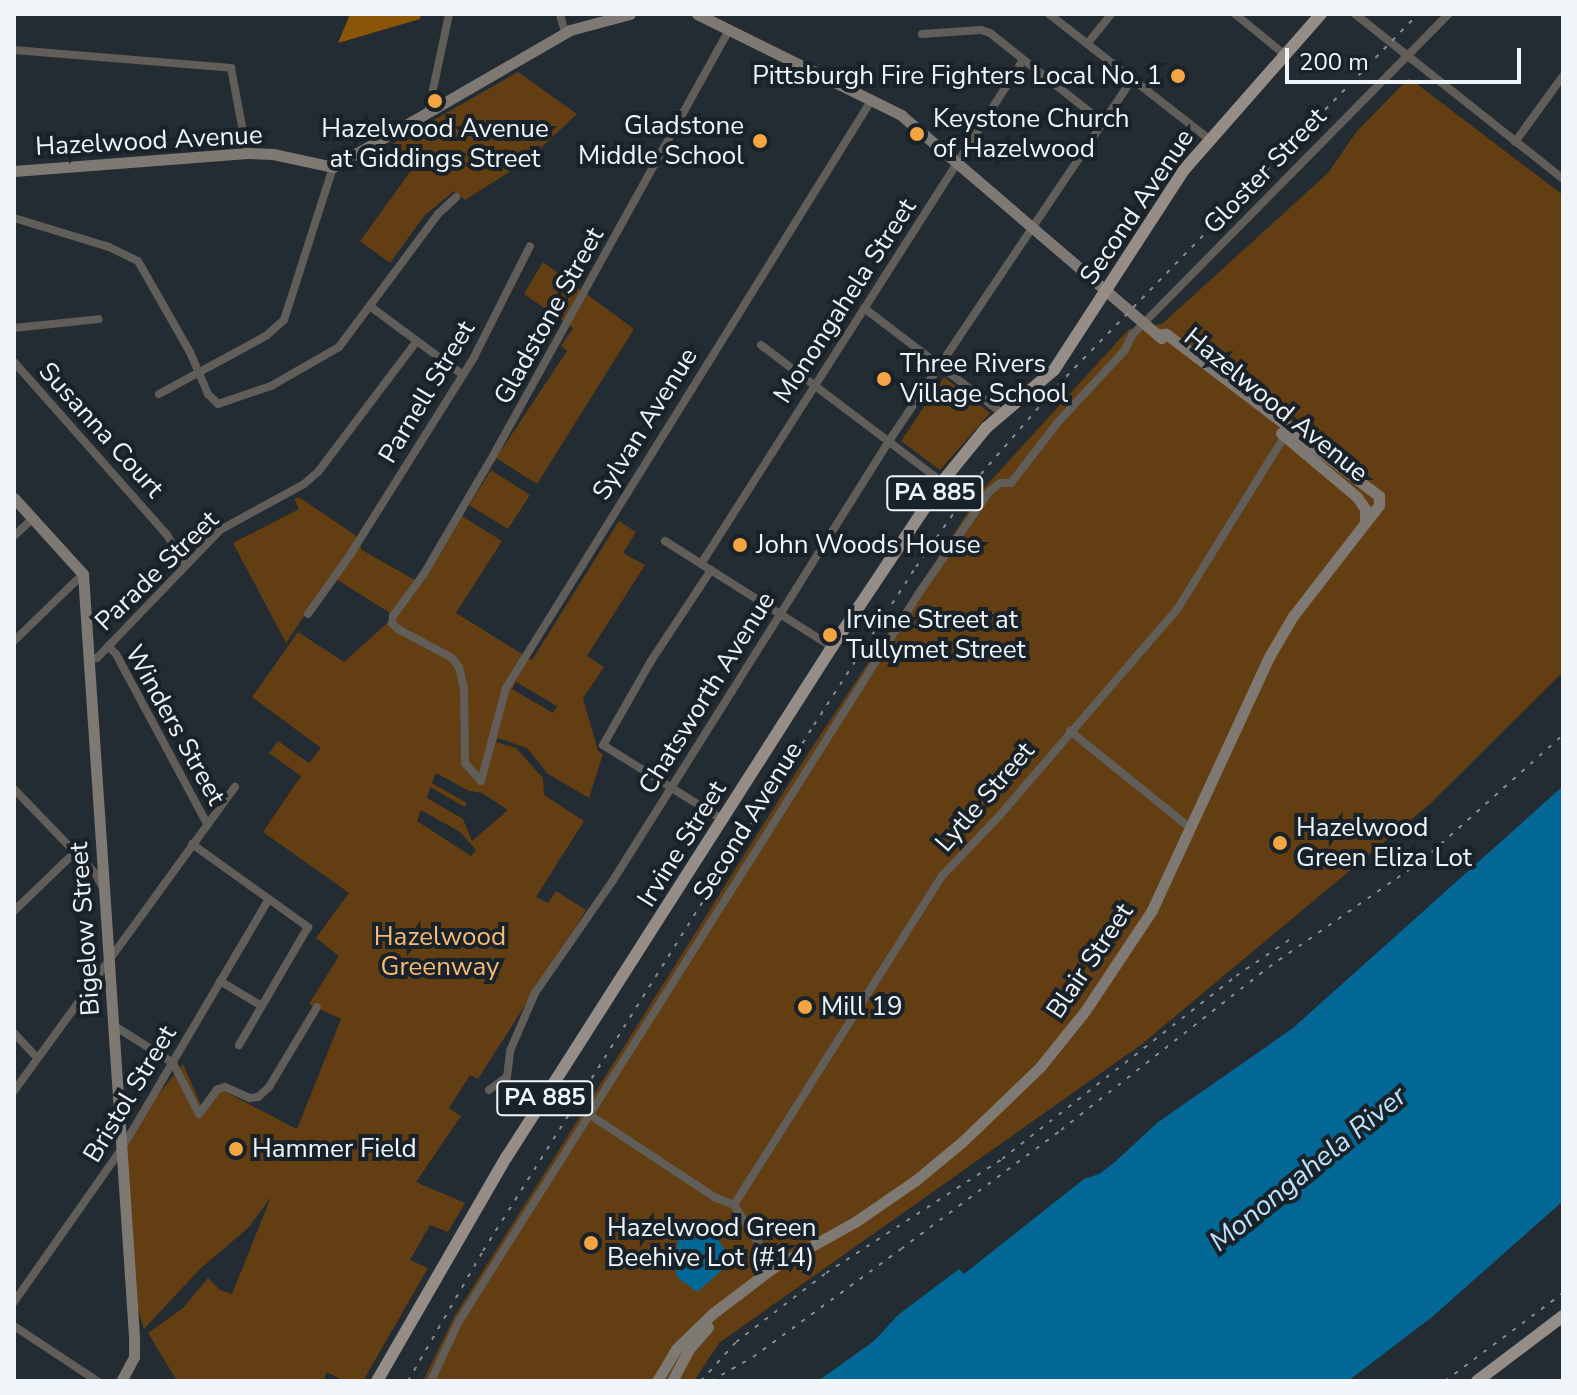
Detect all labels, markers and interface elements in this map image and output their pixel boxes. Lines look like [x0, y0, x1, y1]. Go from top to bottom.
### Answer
scale bar [1289, 32, 1525, 82]
text: 200 m [1299, 46, 1369, 78]
place label: Pittsburgh Fire Fighters Local No. 1 [752, 60, 1162, 92]
marker: Pittsburgh Fire Fighters Local No. 1 [1169, 67, 1187, 85]
marker: Hazelwood Avenue at Giddings Street [426, 92, 444, 110]
street label: Gloster Street [1197, 102, 1333, 240]
place label: Keystone Church of Hazelwood [933, 103, 1130, 164]
place label: Gladstone Middle School [578, 110, 744, 172]
place label: Hazelwood Avenue at Giddings Street [321, 113, 549, 174]
street label: Hazelwood Avenue [35, 119, 263, 163]
street label: Second Avenue [1073, 123, 1201, 291]
marker: Keystone Church of Hazelwood [908, 125, 926, 143]
marker: Gladstone Middle School [751, 132, 769, 150]
street label: Monongahela Street [767, 193, 923, 409]
street label: Gladstone Street [487, 222, 611, 410]
street label: Parnell Street [372, 315, 482, 469]
street label: Hazelwood Avenue [1178, 321, 1374, 489]
street label: Sylvan Avenue [586, 342, 704, 506]
place label: Three Rivers Village School [900, 348, 1068, 410]
street label: Susanna Court [32, 356, 170, 504]
marker: Three Rivers Village School [875, 370, 893, 388]
road number: PA 885 [885, 473, 985, 513]
street label: Parade Street [89, 504, 225, 638]
place label: John Woods House [756, 529, 981, 561]
marker: John Woods House [731, 536, 749, 554]
street label: Chatsworth Avenue [632, 586, 782, 800]
place label: Irvine Street at Tullymet Street [846, 604, 1026, 666]
marker: Irvine Street at Tullymet Street [821, 626, 839, 644]
street label: Winders Street [118, 640, 232, 810]
street label: Second Avenue [687, 736, 809, 906]
street label: Lytle Street [929, 736, 1041, 858]
street label: Irvine Street [631, 775, 733, 913]
place label: Hazelwood Green Eliza Lot [1296, 812, 1472, 874]
marker: Hazelwood Green Eliza Lot [1271, 834, 1289, 852]
street label: Bigelow Street [63, 841, 107, 1017]
street label: Blair Street [1040, 898, 1140, 1024]
park label: Hazelwood Greenway [374, 921, 506, 982]
place label: Mill 19 [821, 991, 903, 1023]
marker: Mill 19 [796, 998, 814, 1016]
street label: Bristol Street [77, 1020, 183, 1168]
road number: PA 885 [495, 1078, 595, 1118]
water label: Monongahela River [1203, 1079, 1413, 1259]
place label: Hammer Field [252, 1133, 417, 1165]
marker: Hammer Field [227, 1140, 245, 1158]
place label: Hazelwood Green Beehive Lot (#14) [607, 1212, 816, 1274]
marker: Hazelwood Green Beehive Lot (#14) [582, 1234, 600, 1252]

